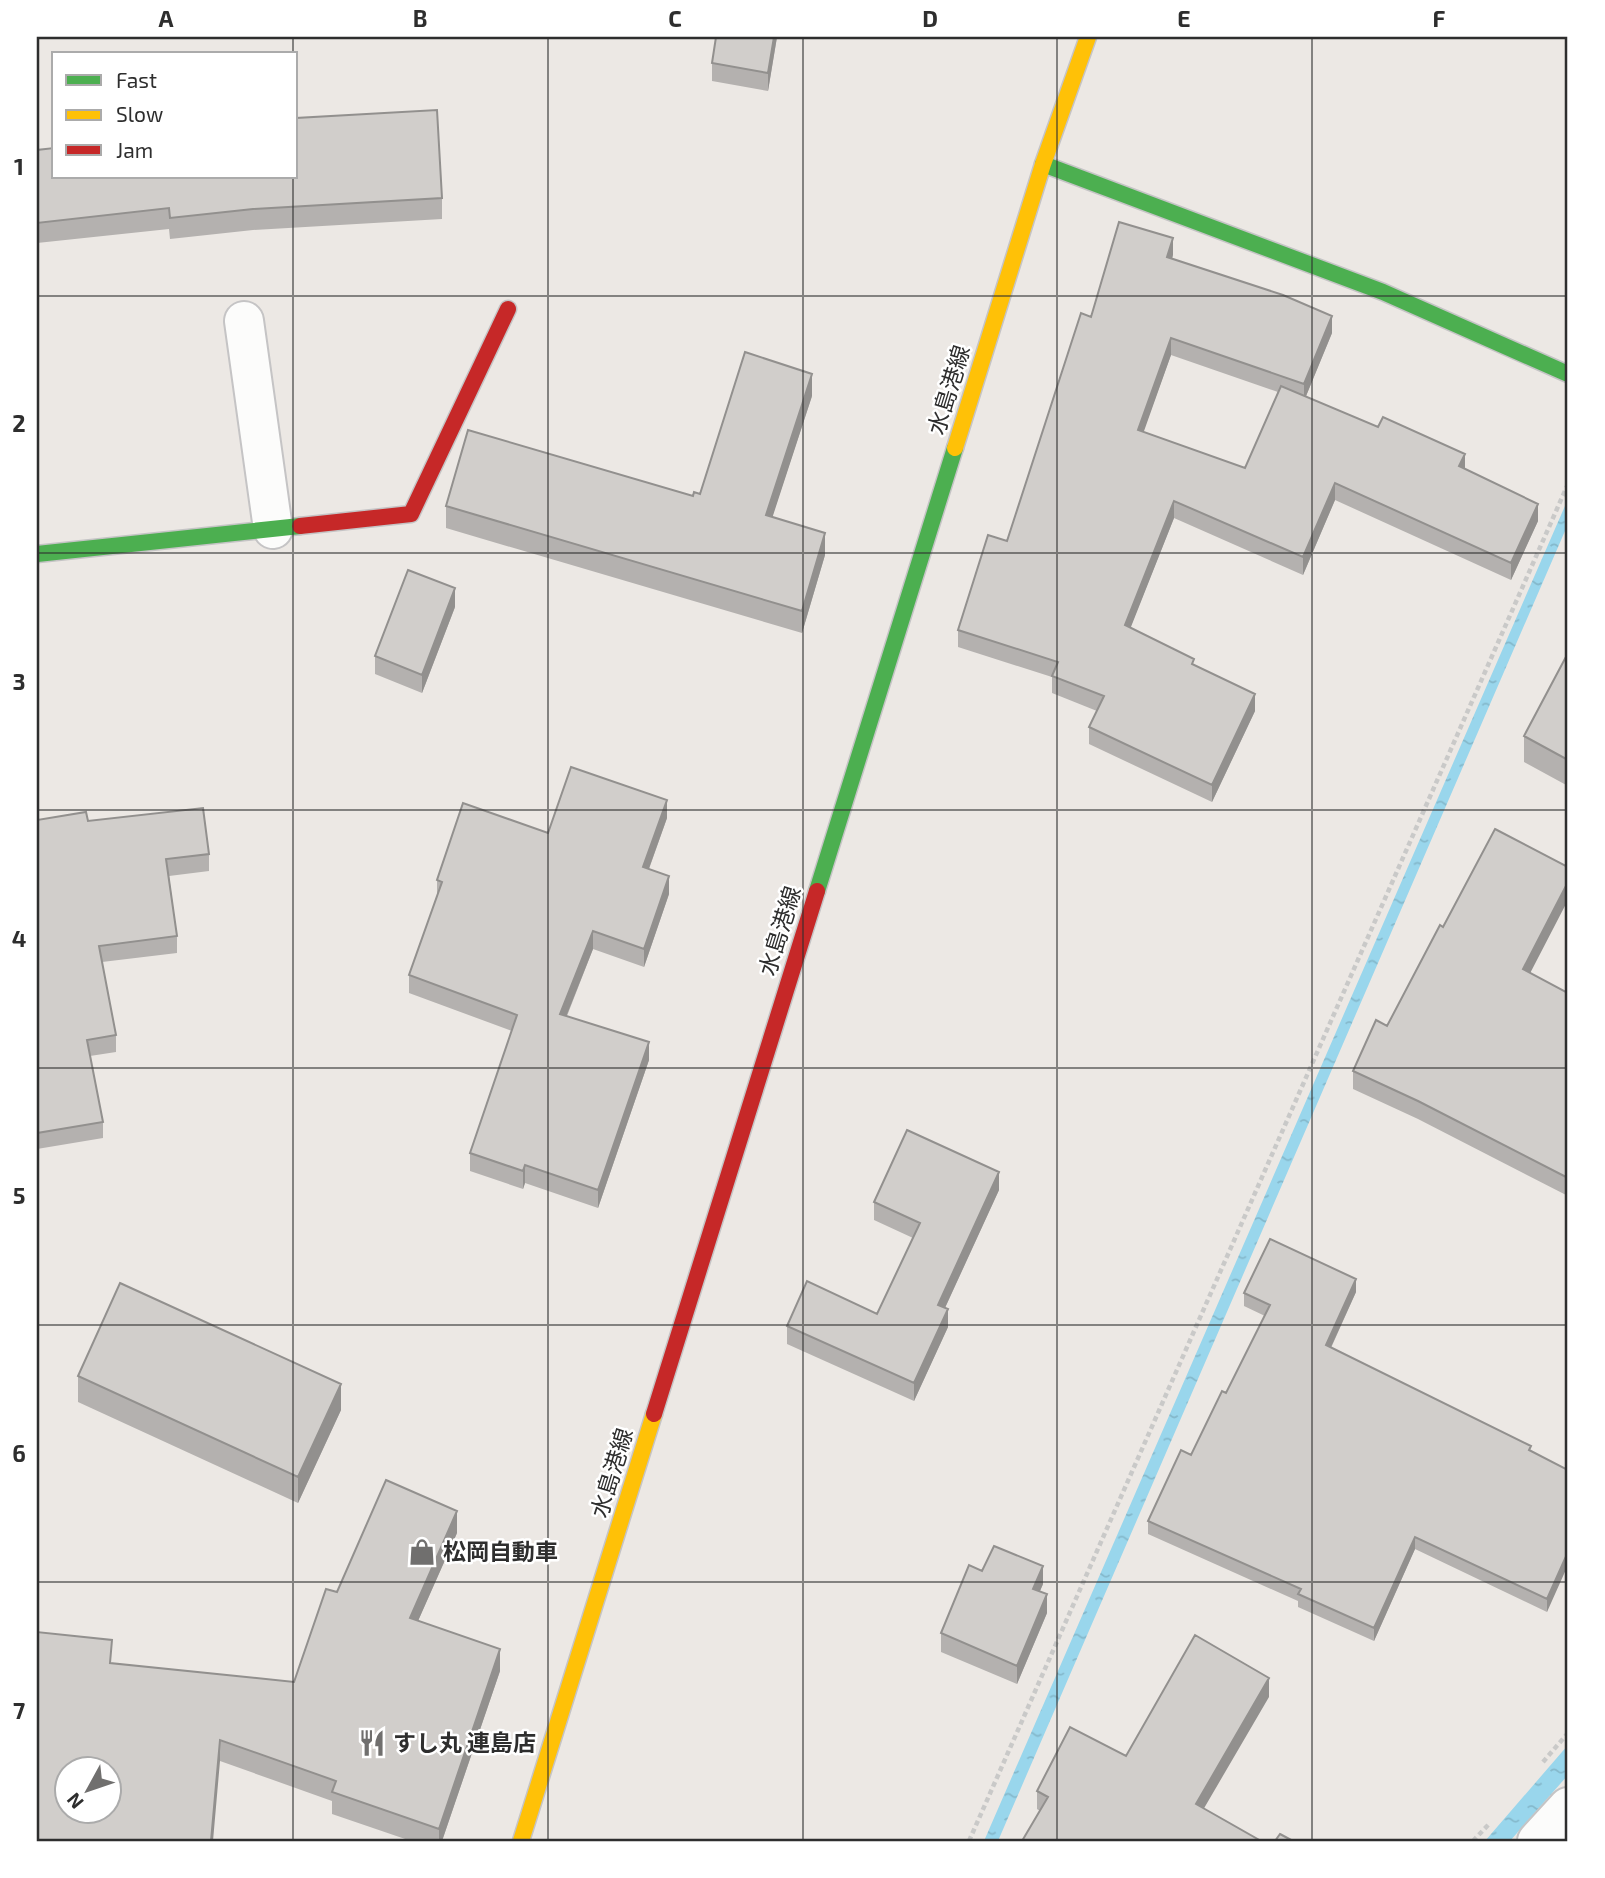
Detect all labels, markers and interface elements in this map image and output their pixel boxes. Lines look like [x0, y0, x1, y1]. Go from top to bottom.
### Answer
text: A [158, 4, 174, 32]
text: B [413, 4, 427, 32]
text: C [668, 4, 682, 32]
text: D [922, 4, 938, 32]
text: E [1177, 4, 1191, 32]
text: F [1433, 4, 1446, 32]
legend [52, 52, 298, 178]
text: Fast [116, 67, 157, 92]
text: Slow [116, 101, 163, 126]
text: Jam [116, 137, 153, 162]
text: 1 [14, 152, 24, 180]
street label: 水島港線 [921, 342, 975, 438]
text: 2 [12, 409, 26, 437]
text: 3 [12, 667, 26, 695]
street label: 水島港線 [752, 883, 806, 979]
text: 4 [12, 924, 26, 952]
text: 5 [13, 1181, 25, 1209]
street label: 水島港線 [584, 1425, 638, 1521]
text: 6 [12, 1439, 26, 1467]
shop icon: 松岡自動車 [407, 1537, 437, 1567]
place label: 松岡自動車 [443, 1537, 558, 1565]
text: 7 [13, 1696, 25, 1724]
restaurant icon: すし丸 連島店 [357, 1728, 387, 1758]
place label: すし丸 連島店 [393, 1728, 536, 1756]
north arrow [52, 1756, 122, 1826]
text: N [61, 1789, 88, 1814]

